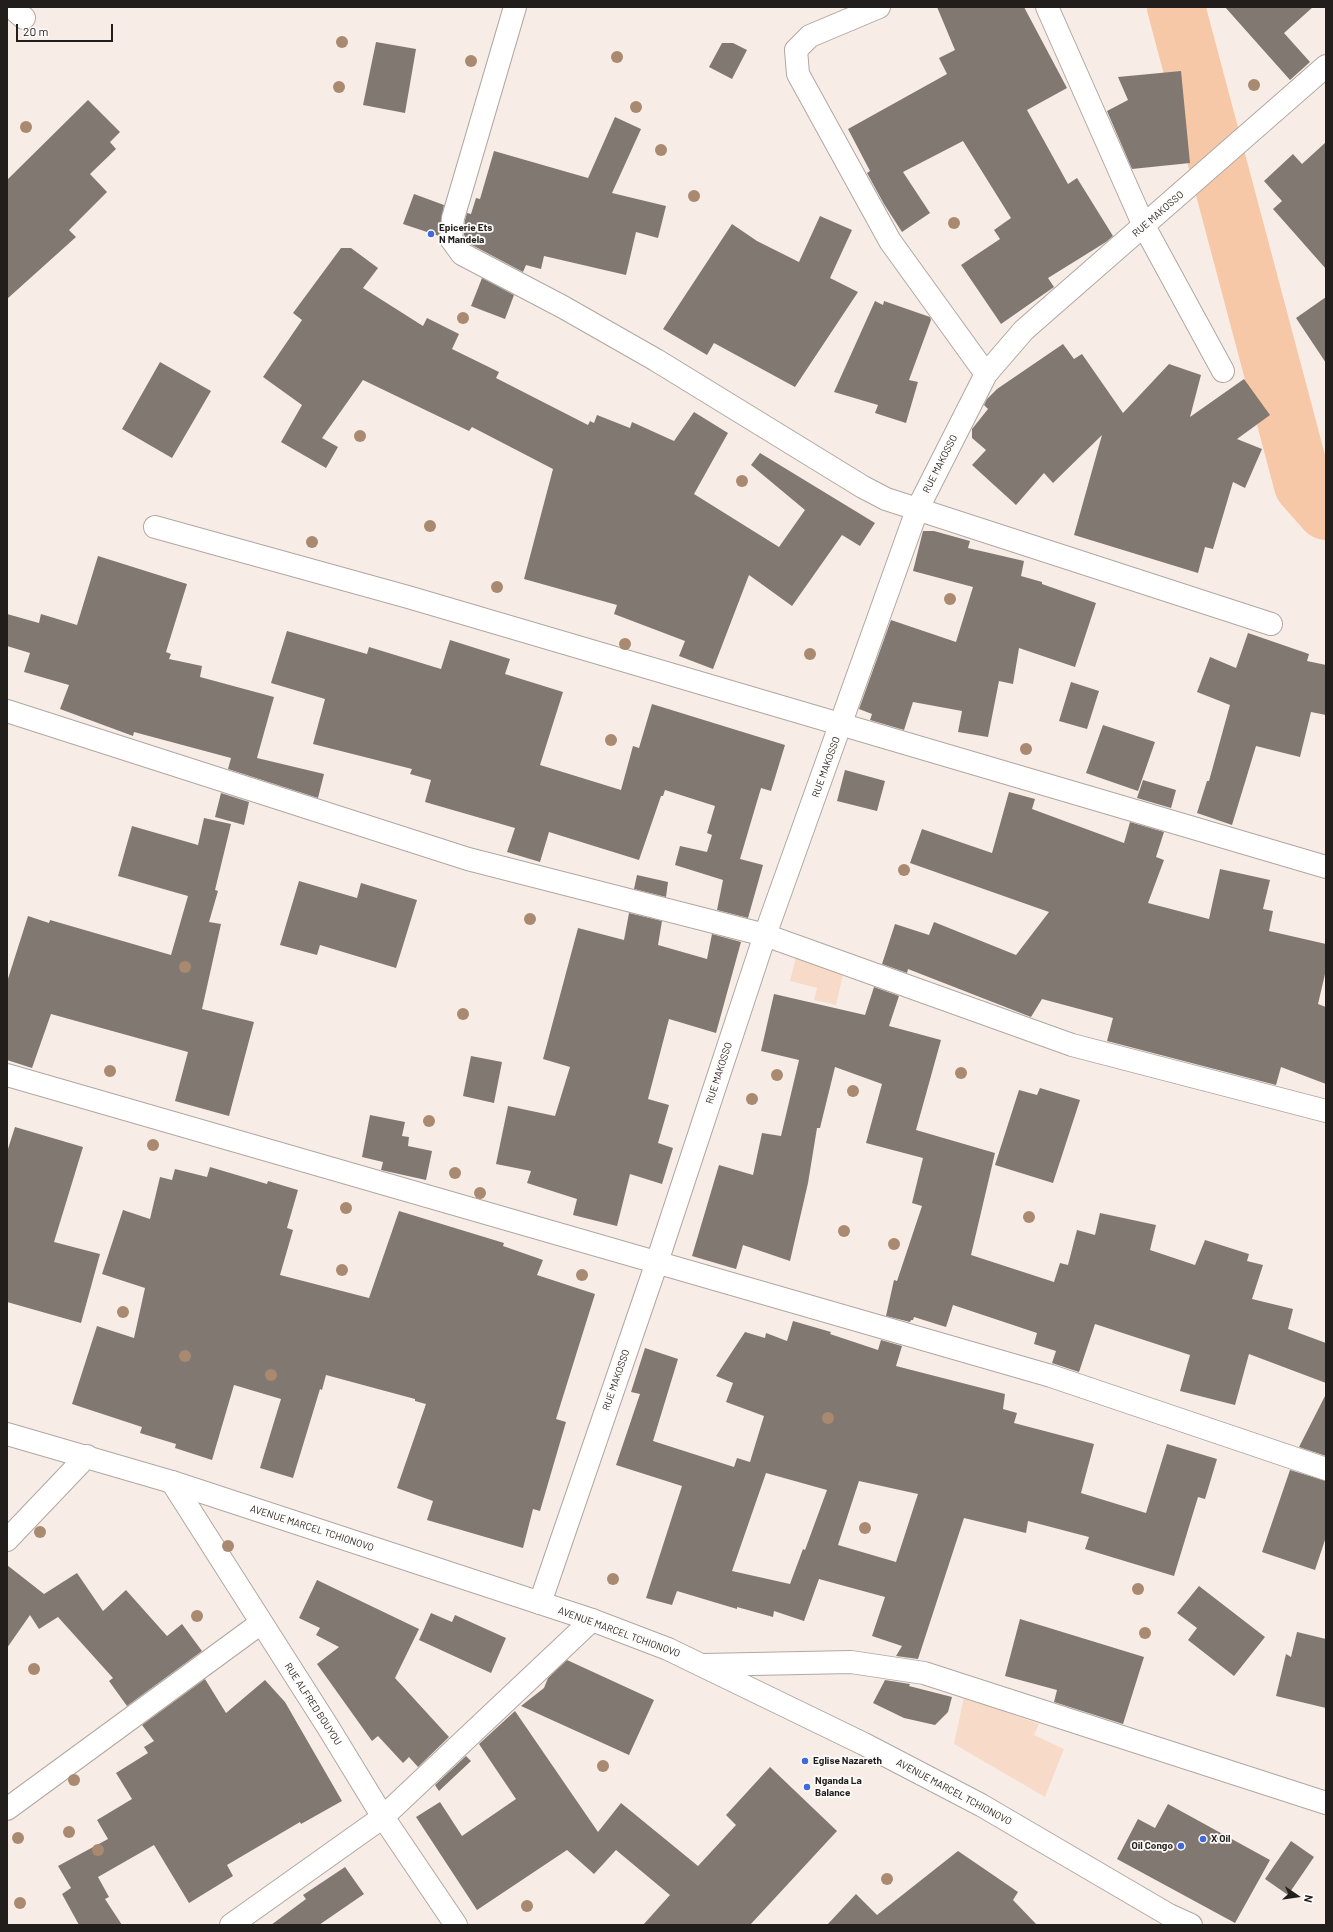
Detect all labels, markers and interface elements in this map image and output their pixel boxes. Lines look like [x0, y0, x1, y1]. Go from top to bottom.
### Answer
scale bar [18, 16, 115, 42]
text: 20 m [23, 24, 49, 38]
street label: RUE MAKOSSO [1130, 188, 1186, 240]
place label: Epicerie Ets N Mandela [439, 222, 492, 246]
marker: Epicerie Ets N Mandela [426, 229, 436, 239]
street label: RUE MAKOSSO [920, 433, 960, 495]
street label: RUE MAKOSSO [809, 735, 843, 799]
street label: RUE MAKOSSO [703, 1041, 735, 1105]
street label: RUE MAKOSSO [600, 1348, 632, 1412]
street label: AVENUE MARCEL TCHIONOVO [249, 1502, 375, 1554]
street label: AVENUE MARCEL TCHIONOVO [556, 1604, 682, 1660]
street label: RUE ALFRED BOUYOU [282, 1661, 344, 1747]
place label: Eglise Nazareth [813, 1755, 882, 1767]
marker: Eglise Nazareth [800, 1756, 810, 1766]
street label: AVENUE MARCEL TCHIONOVO [894, 1756, 1014, 1828]
place label: Nganda La Balance [815, 1775, 862, 1798]
marker: Nganda La Balance [802, 1782, 812, 1792]
place label: X Oil [1211, 1833, 1231, 1845]
marker: X Oil [1198, 1834, 1208, 1844]
place label: Oil Congo [1132, 1840, 1173, 1852]
marker: Oil Congo [1176, 1841, 1186, 1851]
north arrow [1277, 1876, 1317, 1916]
text: N [1302, 1894, 1316, 1904]

